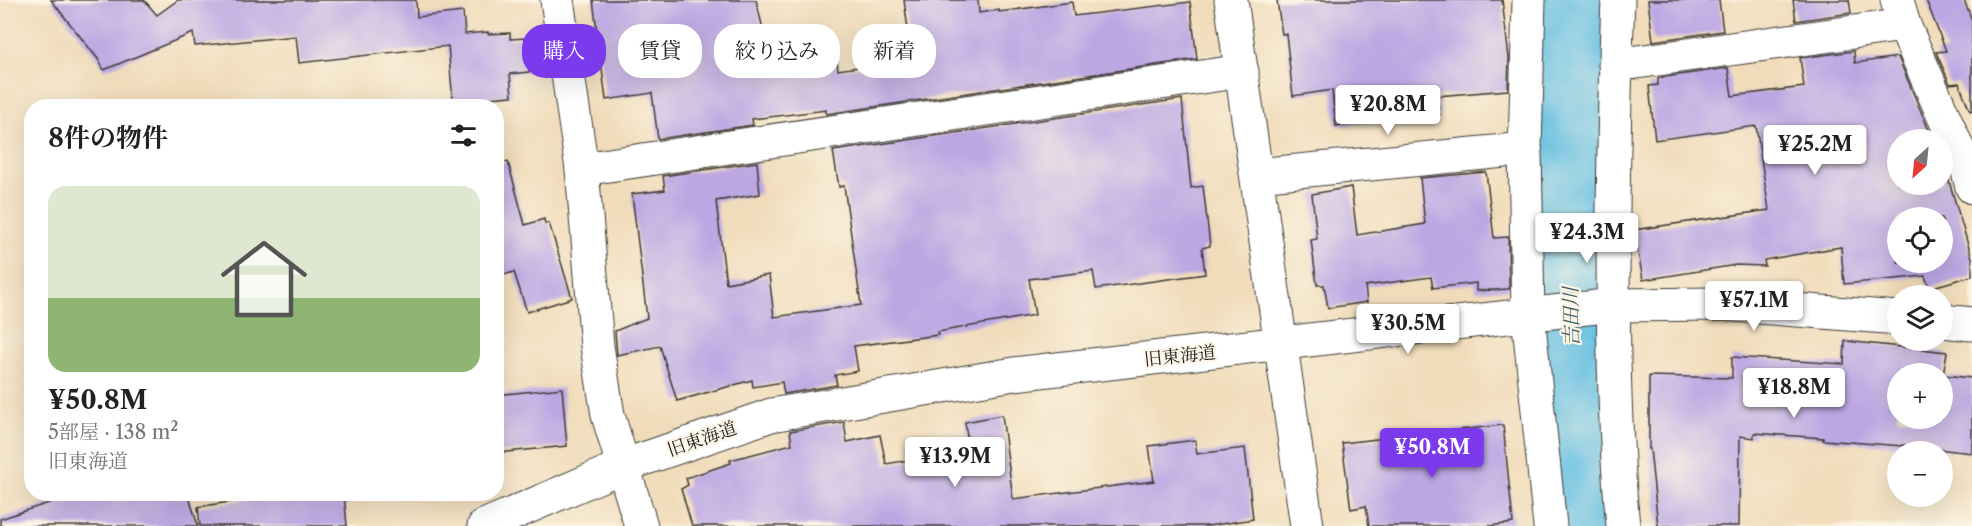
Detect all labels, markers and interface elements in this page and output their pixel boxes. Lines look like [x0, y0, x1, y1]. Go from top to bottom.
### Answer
chip: 購入 [522, 24, 606, 78]
chip: 賃貸 [618, 24, 702, 78]
chip: 絞り込み [714, 24, 840, 78]
chip: 新着 [852, 24, 936, 78]
pin: ¥20.8M [1339, 85, 1437, 136]
text: ¥20.8M [1349, 92, 1427, 116]
icon: filters [447, 119, 480, 152]
text: 8件の物件 [48, 122, 168, 154]
pin: ¥25.2M [1766, 125, 1864, 176]
north arrow [1887, 129, 1953, 195]
map controls [1887, 129, 1953, 507]
text: ¥25.2M [1777, 132, 1853, 156]
button: locate [1887, 207, 1953, 273]
pin: ¥24.3M [1538, 213, 1636, 264]
text: ¥24.3M [1549, 220, 1625, 244]
icon: home [210, 225, 318, 333]
pin: ¥57.1M [1705, 281, 1803, 332]
water label: 吉田川 [1558, 285, 1584, 347]
button: layers [1887, 285, 1953, 351]
text: ¥57.1M [1719, 288, 1789, 312]
pin: ¥30.5M [1359, 304, 1457, 355]
text: ¥30.5M [1370, 311, 1446, 335]
street label: 旧東海道 [1143, 341, 1217, 371]
button: + [1887, 363, 1953, 429]
pin: ¥18.8M [1745, 368, 1843, 419]
text: ¥18.8M [1757, 375, 1831, 399]
text: ¥50.8M [48, 384, 147, 416]
street label: 旧東海道 [664, 417, 740, 461]
text: 5部屋 · 138 m² [48, 420, 179, 444]
pin: ¥50.8M [1383, 428, 1481, 479]
text: ¥50.8M [1394, 435, 1470, 459]
pin: ¥13.9M [906, 437, 1004, 488]
button: − [1887, 441, 1953, 507]
text: ¥13.9M [919, 444, 991, 468]
text: 旧東海道 [48, 449, 128, 473]

